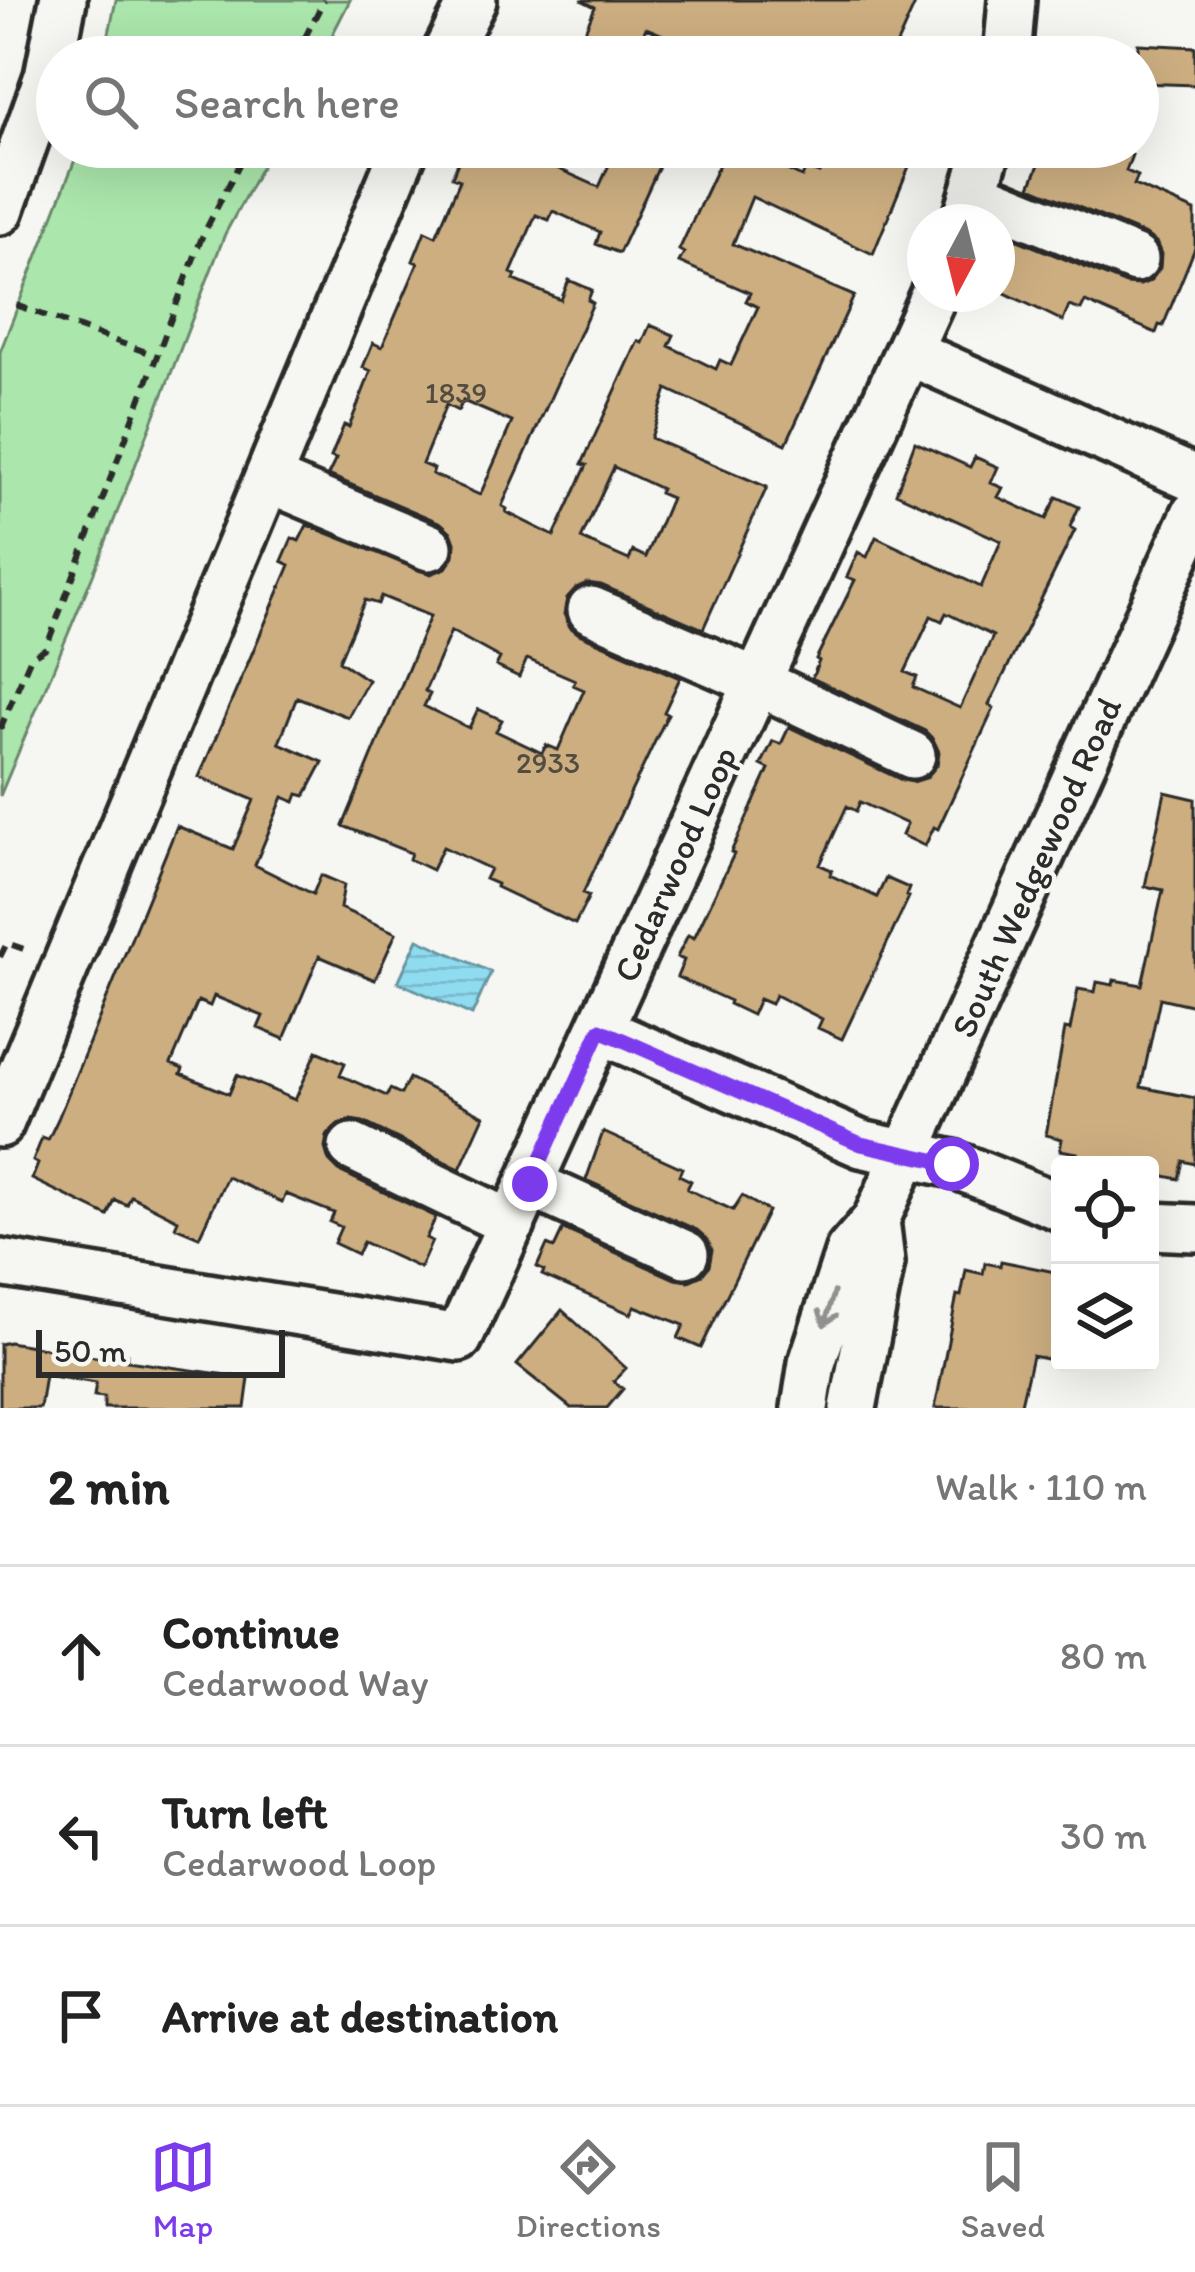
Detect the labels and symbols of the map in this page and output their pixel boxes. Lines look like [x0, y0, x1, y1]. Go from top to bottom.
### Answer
north arrow [907, 204, 1015, 312]
house number: 1839 [425, 374, 487, 411]
street label: South Wedgewood Road [942, 690, 1131, 1044]
street label: Cedarwood Loop [604, 740, 746, 988]
house number: 2933 [516, 744, 580, 781]
route start [925, 1137, 979, 1191]
route end [503, 1157, 557, 1211]
one-way arrow [817, 1289, 839, 1327]
scale bar [36, 1324, 285, 1377]

